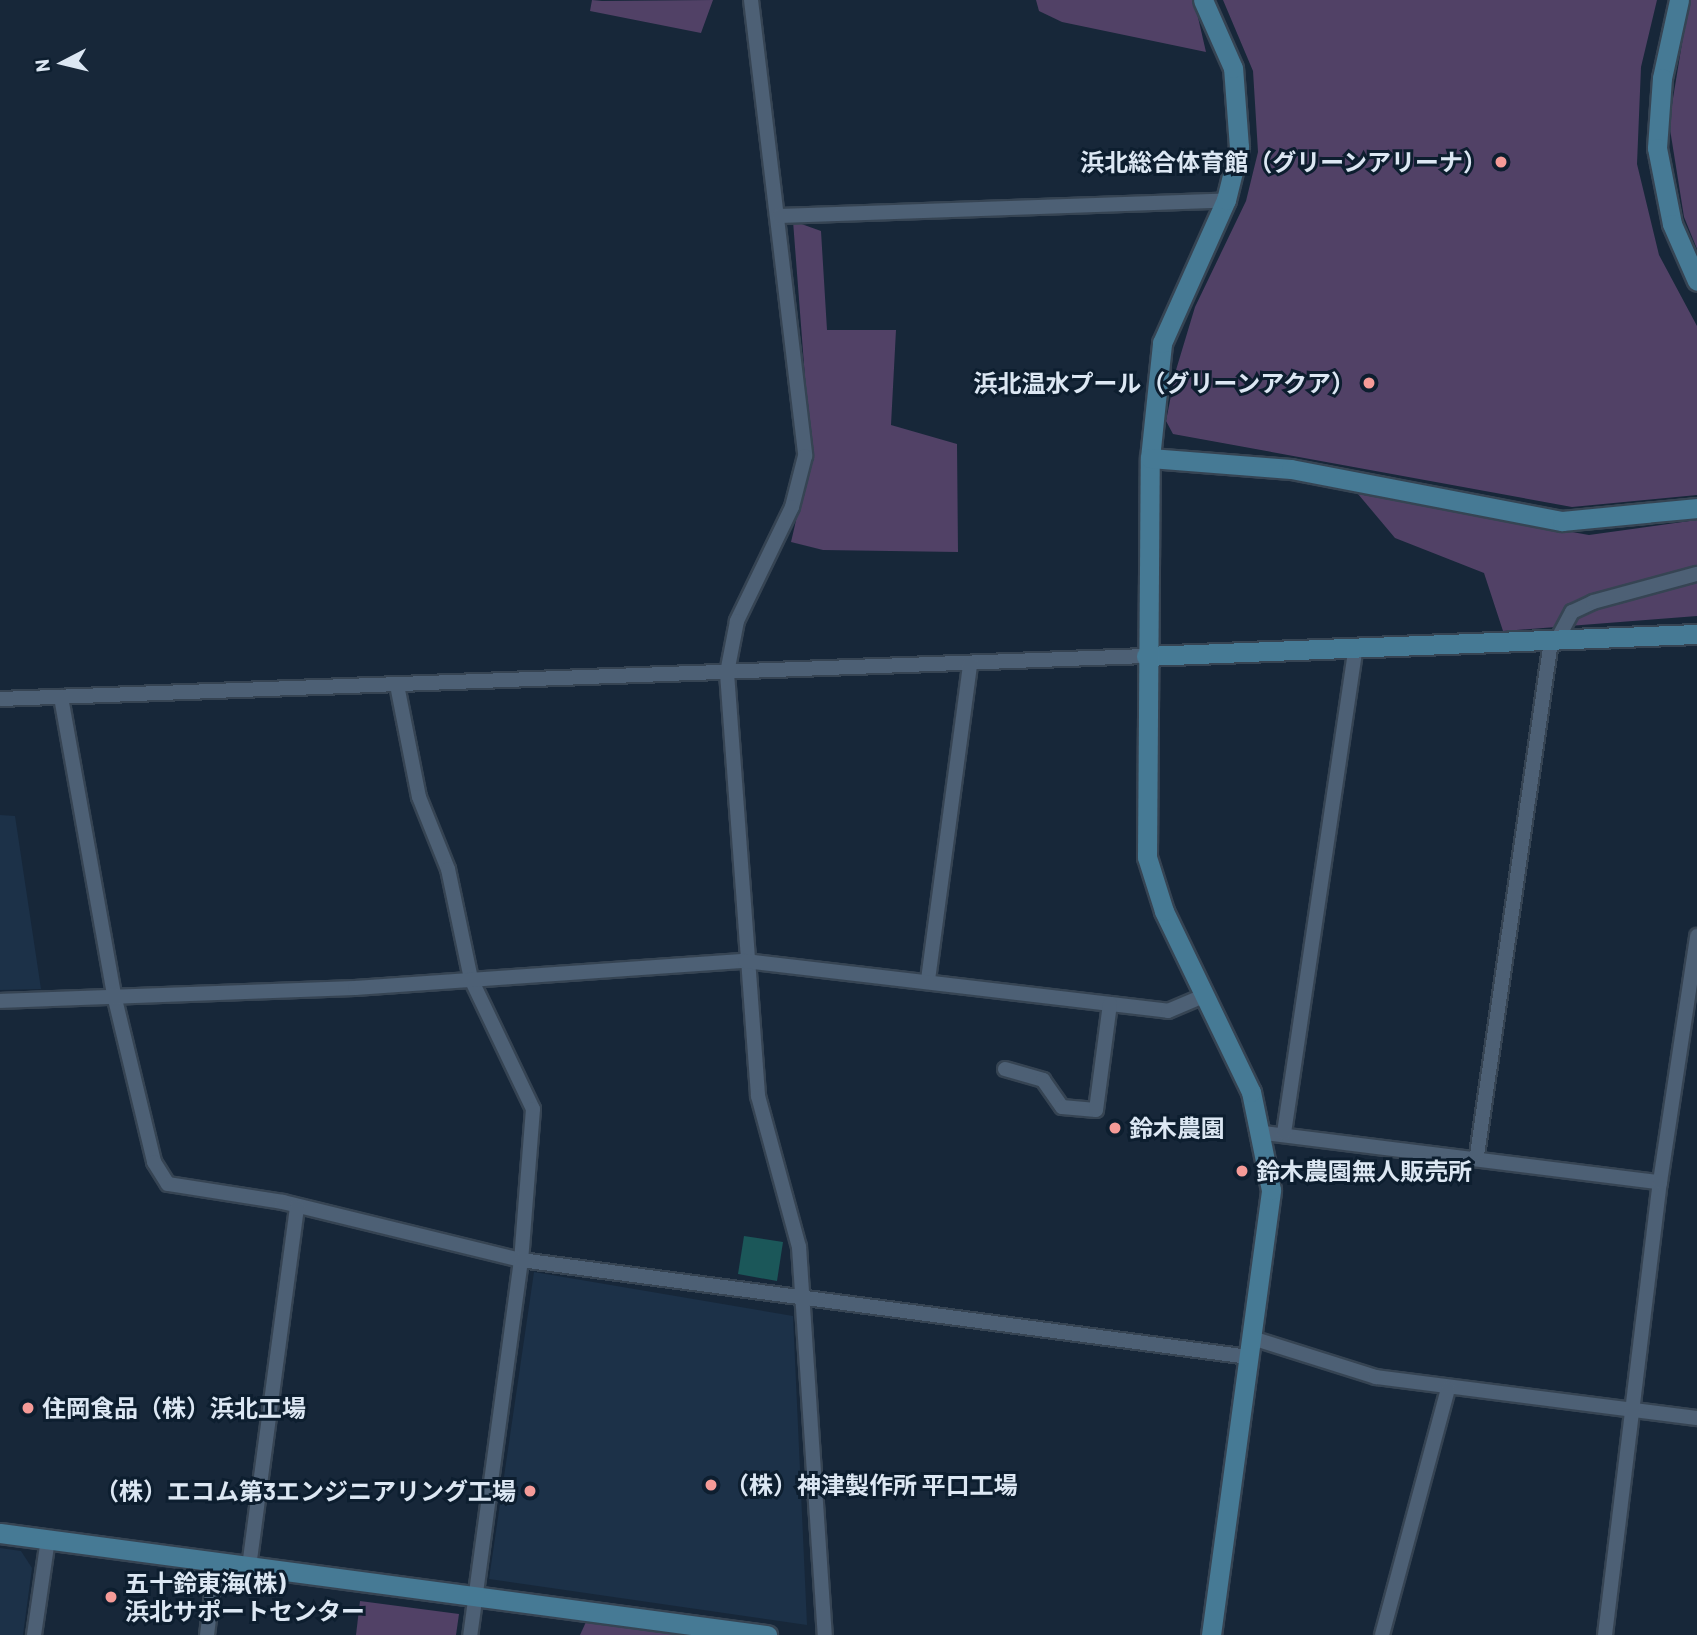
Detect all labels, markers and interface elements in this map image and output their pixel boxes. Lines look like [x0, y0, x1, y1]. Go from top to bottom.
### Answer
north arrow [28, 28, 98, 98]
text: N [29, 58, 54, 73]
place label: 浜北総合体育館（グリーンアリーナ） [1079, 148, 1487, 176]
marker: 浜北総合体育館（グリーンアリーナ） [1493, 154, 1509, 170]
place label: 浜北温水プール（グリーンアクア） [971, 369, 1355, 397]
marker: 浜北温水プール（グリーンアクア） [1361, 375, 1377, 391]
place label: 鈴木農園 [1129, 1114, 1225, 1142]
marker: 鈴木農園 [1107, 1120, 1123, 1136]
place label: 鈴木農園無人販売所 [1256, 1157, 1472, 1185]
marker: 鈴木農園無人販売所 [1234, 1163, 1250, 1179]
place label: 住岡食品（株）浜北工場 [42, 1394, 306, 1422]
marker: 住岡食品（株）浜北工場 [20, 1400, 36, 1416]
place label: （株）神津製作所 平口工場 [725, 1471, 1018, 1499]
place label: （株）エコム第3エンジニアリング工場 [95, 1477, 516, 1505]
marker: （株）神津製作所 平口工場 [703, 1477, 719, 1493]
marker: （株）エコム第3エンジニアリング工場 [522, 1483, 538, 1499]
place label: 五十鈴東海(株) 浜北サポートセンター [125, 1569, 365, 1625]
marker: 五十鈴東海(株) 浜北サポートセンター [103, 1589, 119, 1605]

